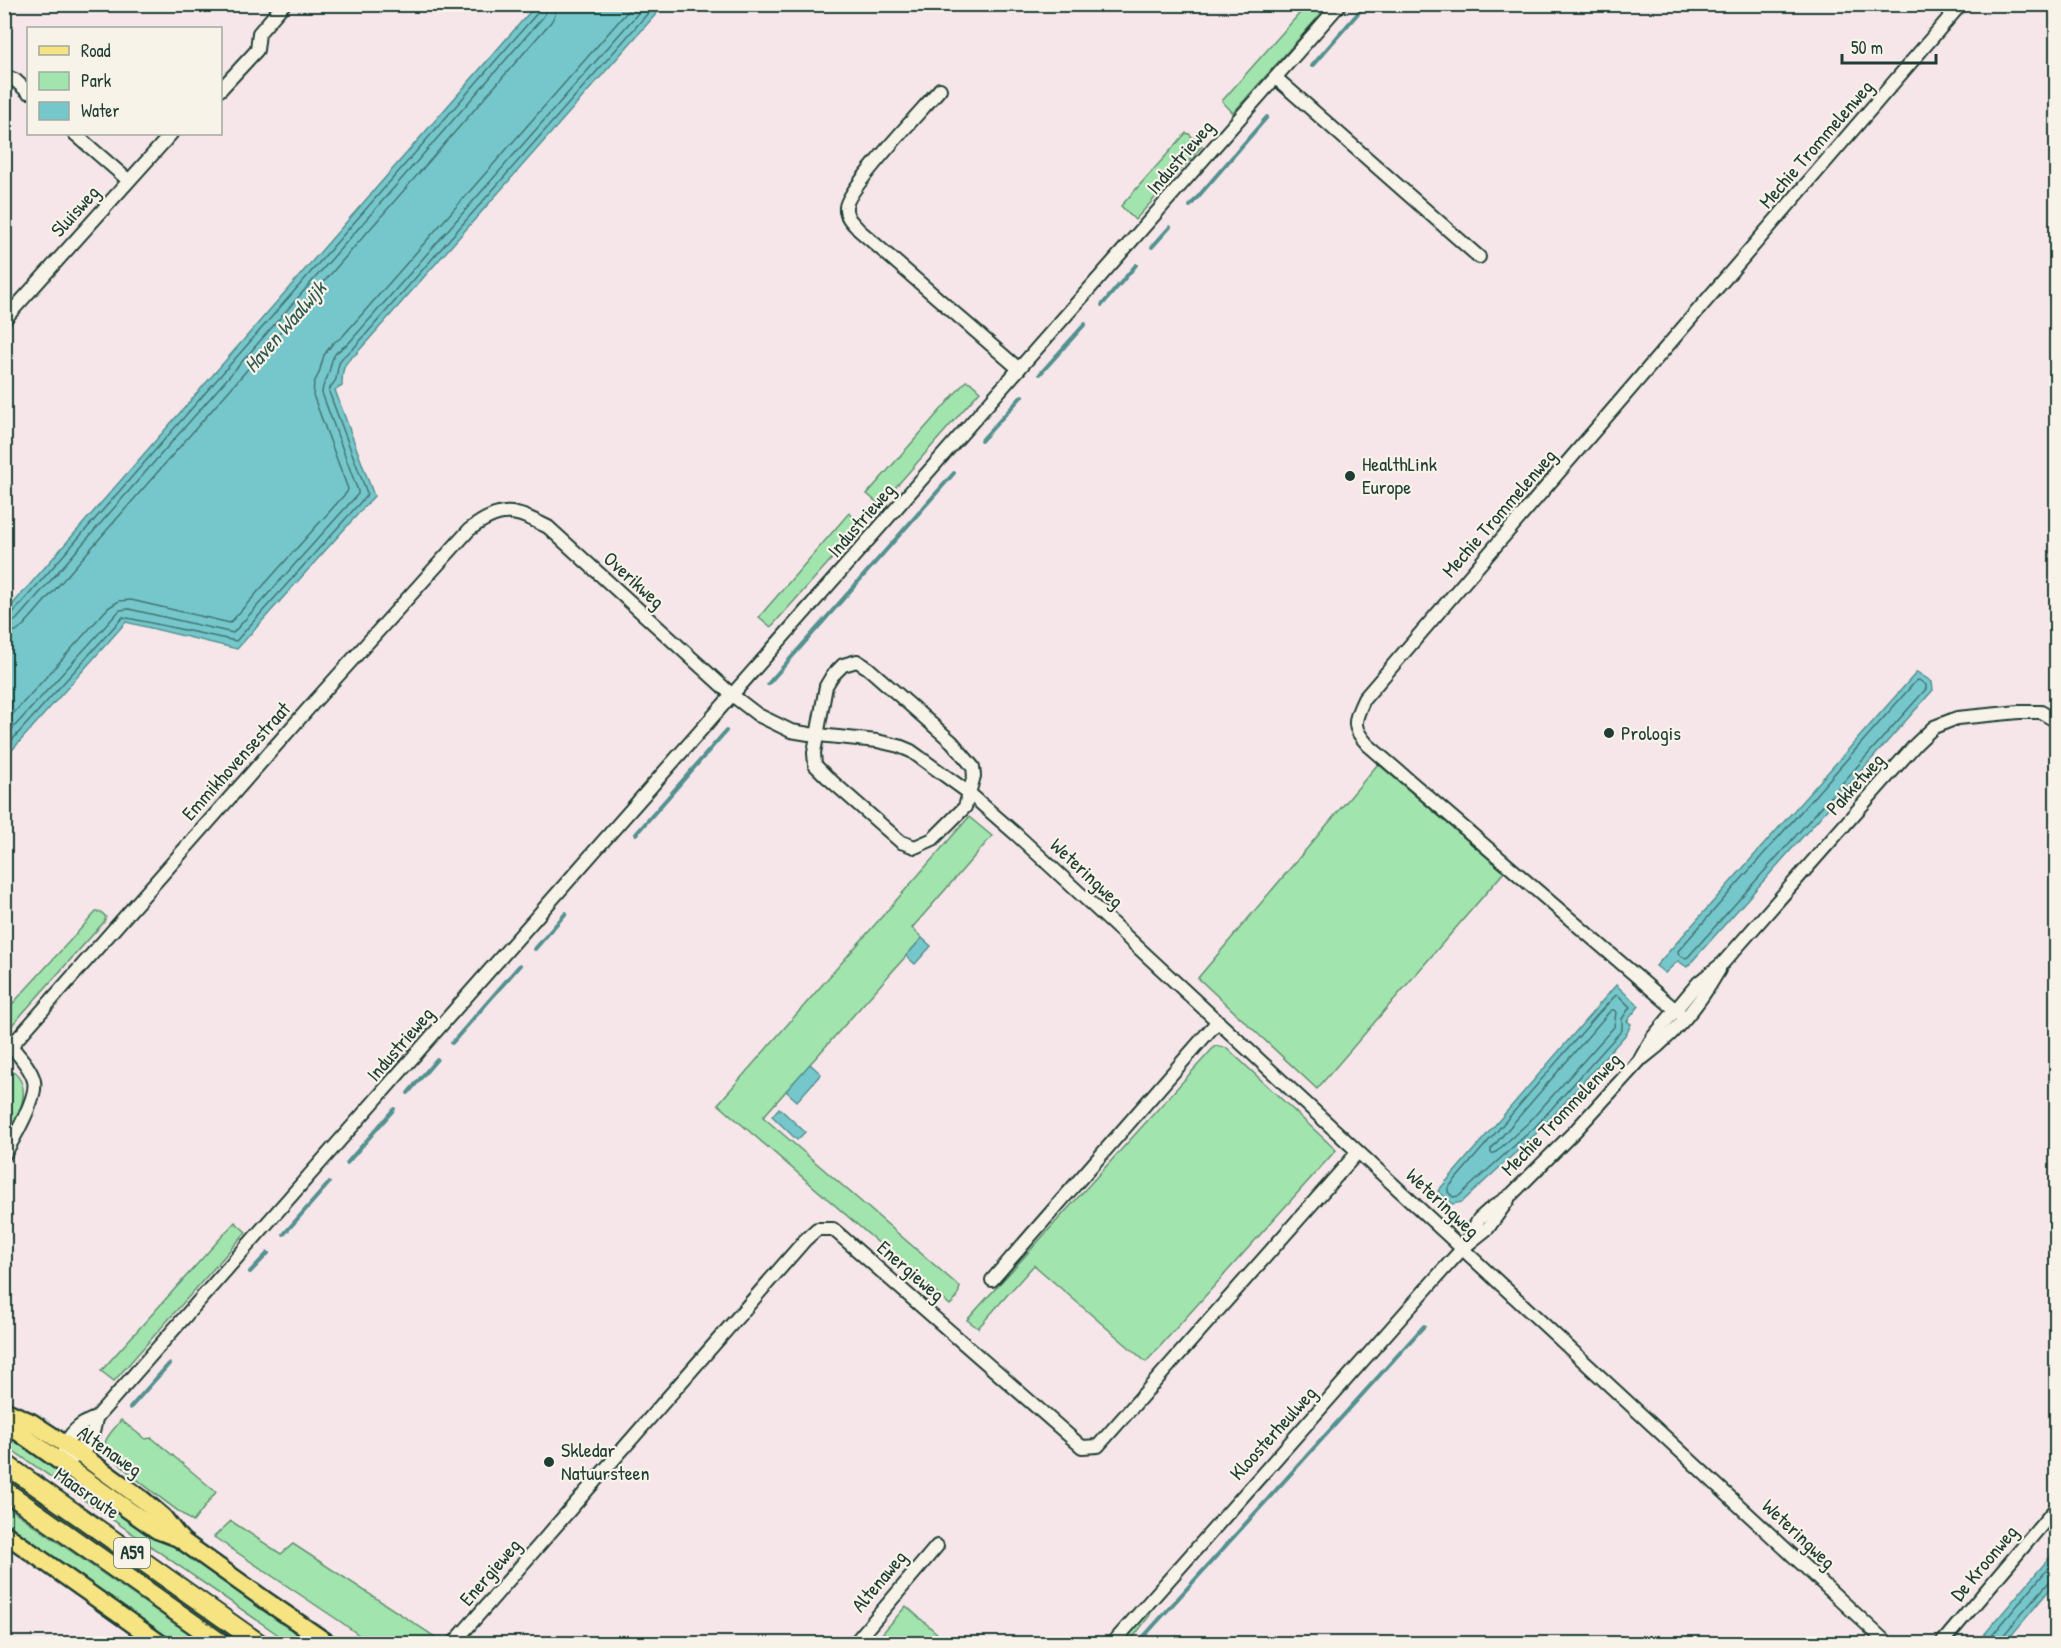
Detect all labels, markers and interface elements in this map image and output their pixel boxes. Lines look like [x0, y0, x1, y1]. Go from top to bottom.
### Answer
legend [27, 27, 222, 135]
scale bar [1842, 27, 1936, 65]
text: 50 m [1851, 35, 1883, 60]
text: Road [81, 38, 111, 63]
text: Park [81, 68, 112, 93]
street label: Mechie Trommelenweg [1752, 74, 1879, 214]
text: Water [81, 98, 119, 123]
street label: Industrieweg [1140, 114, 1220, 200]
street label: Sluisweg [44, 179, 105, 242]
water label: Haven Waalwijk [237, 273, 334, 379]
street label: Mechie Trommelenweg [1435, 443, 1562, 583]
place label: HealthLink Europe [1362, 450, 1437, 500]
marker: HealthLink Europe [1343, 469, 1357, 483]
street label: Industrieweg [821, 477, 901, 563]
street label: Overikweg [598, 545, 671, 614]
street label: Emmikhovensestraat [175, 695, 297, 826]
place label: Prologis [1621, 719, 1681, 746]
marker: Prologis [1602, 726, 1616, 740]
street label: Pakketweg [1819, 747, 1890, 821]
street label: Weteringweg [1045, 832, 1130, 914]
street label: Industrieweg [360, 1001, 440, 1087]
street label: Mechie Trommelenweg [1495, 1046, 1627, 1181]
street label: Weteringweg [1401, 1162, 1486, 1244]
street label: Energieweg [872, 1234, 951, 1307]
street label: Kloosterheulweg [1223, 1380, 1322, 1486]
street label: Altenaweg [73, 1419, 148, 1483]
place label: Skledar Natuursteen [561, 1436, 650, 1486]
marker: Skledar Natuursteen [542, 1455, 556, 1469]
street label: Maasroute [49, 1460, 125, 1525]
street label: Weteringweg [1757, 1493, 1842, 1575]
street label: De Kroonweg [1944, 1519, 2023, 1606]
street label: Energieweg [453, 1532, 526, 1611]
road number: A59 [114, 1538, 150, 1568]
street label: Altenaweg [845, 1544, 912, 1617]

